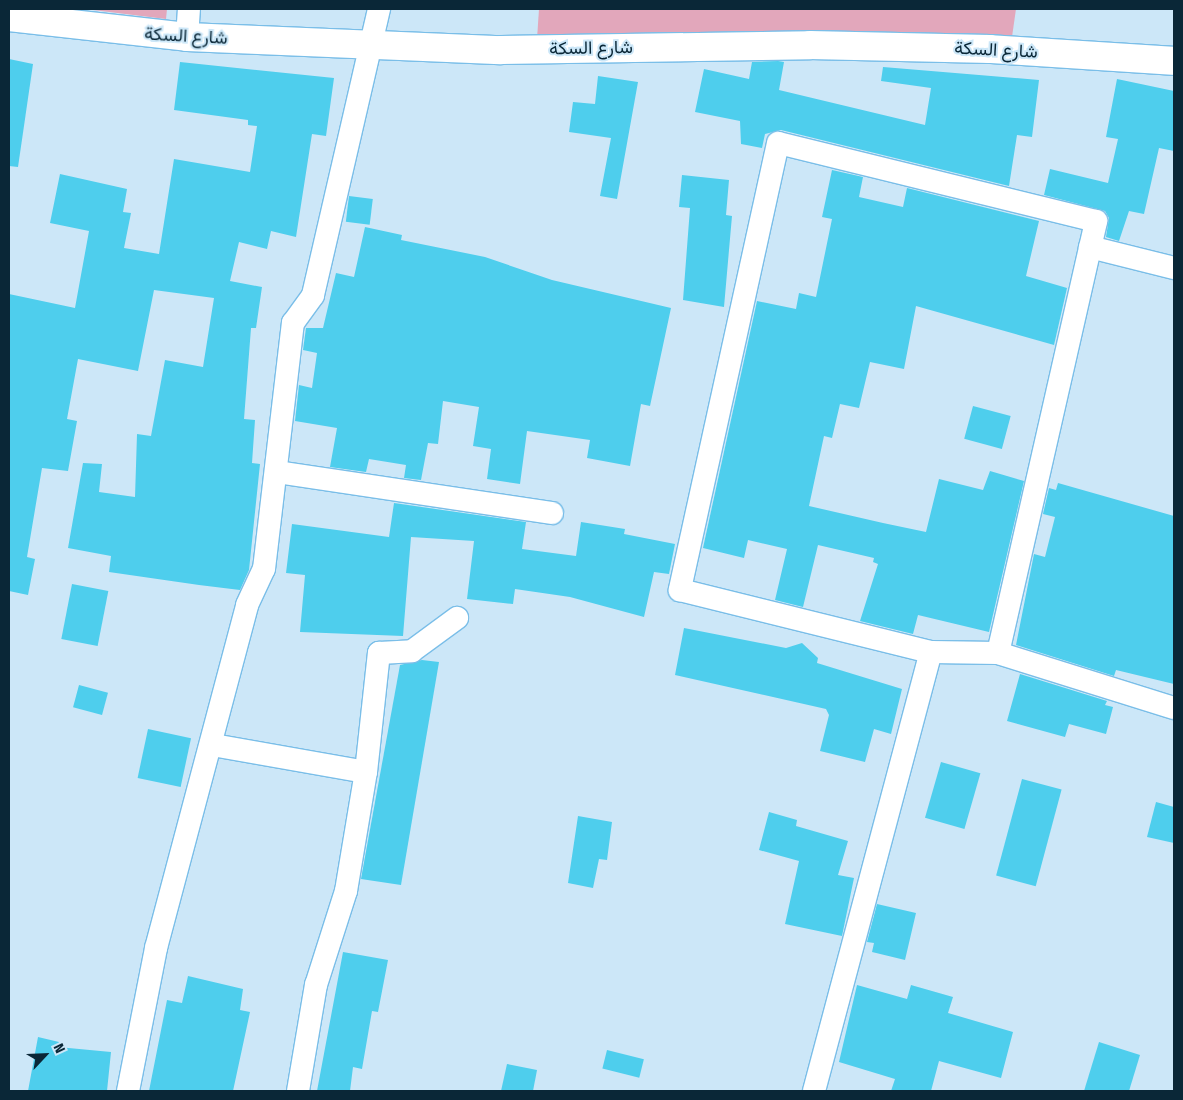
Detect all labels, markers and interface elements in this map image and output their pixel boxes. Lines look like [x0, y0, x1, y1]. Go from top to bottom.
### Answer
street label: شارع السكة [144, 23, 228, 49]
street label: شارع السكة [549, 36, 633, 60]
street label: شارع السكة [954, 37, 1038, 63]
north arrow [20, 1030, 70, 1080]
text: N [50, 1041, 69, 1056]

